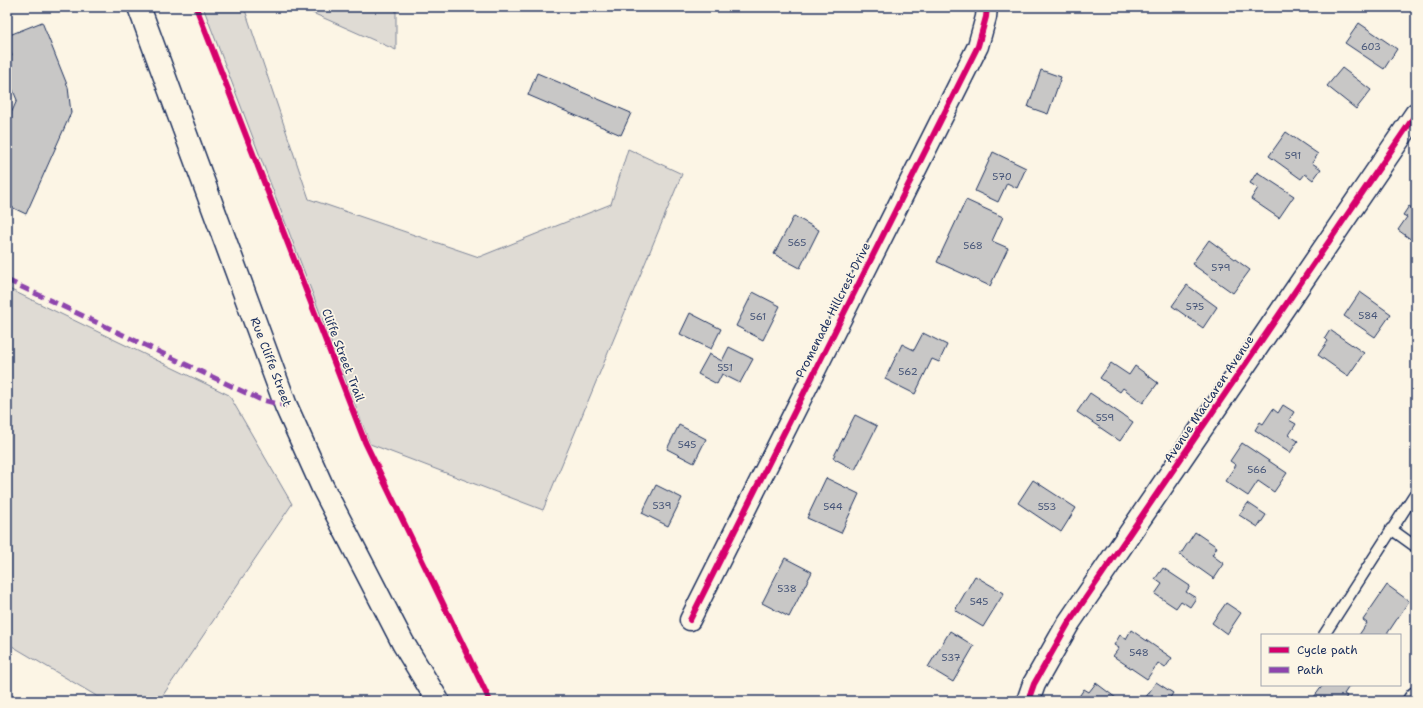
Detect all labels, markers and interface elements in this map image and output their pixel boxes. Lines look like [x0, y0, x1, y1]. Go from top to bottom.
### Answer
house number: 603 [1361, 40, 1381, 53]
house number: 591 [1285, 149, 1301, 162]
house number: 570 [992, 170, 1012, 183]
house number: 565 [788, 236, 806, 249]
street label: Promenade Hillcrest Drive [792, 239, 874, 380]
house number: 568 [963, 239, 983, 252]
house number: 579 [1211, 261, 1231, 274]
house number: 575 [1186, 300, 1204, 313]
street label: Cliffe Street Trail [318, 306, 368, 404]
house number: 584 [1358, 309, 1378, 322]
house number: 561 [750, 310, 766, 323]
street label: Rue Cliffe Street [247, 315, 295, 409]
street label: Avenue MacLaren Avenue [1160, 332, 1258, 466]
house number: 551 [717, 361, 733, 374]
house number: 562 [898, 365, 918, 378]
house number: 559 [1096, 411, 1114, 424]
house number: 545 [678, 438, 696, 451]
house number: 566 [1247, 463, 1267, 476]
house number: 539 [652, 499, 672, 512]
house number: 544 [823, 500, 843, 513]
house number: 553 [1038, 500, 1056, 513]
house number: 538 [777, 582, 797, 595]
house number: 545 [970, 595, 988, 608]
legend [1261, 634, 1401, 686]
text: Cycle path [1297, 642, 1358, 658]
house number: 548 [1129, 646, 1149, 659]
house number: 537 [942, 651, 960, 664]
text: Path [1297, 662, 1323, 678]

